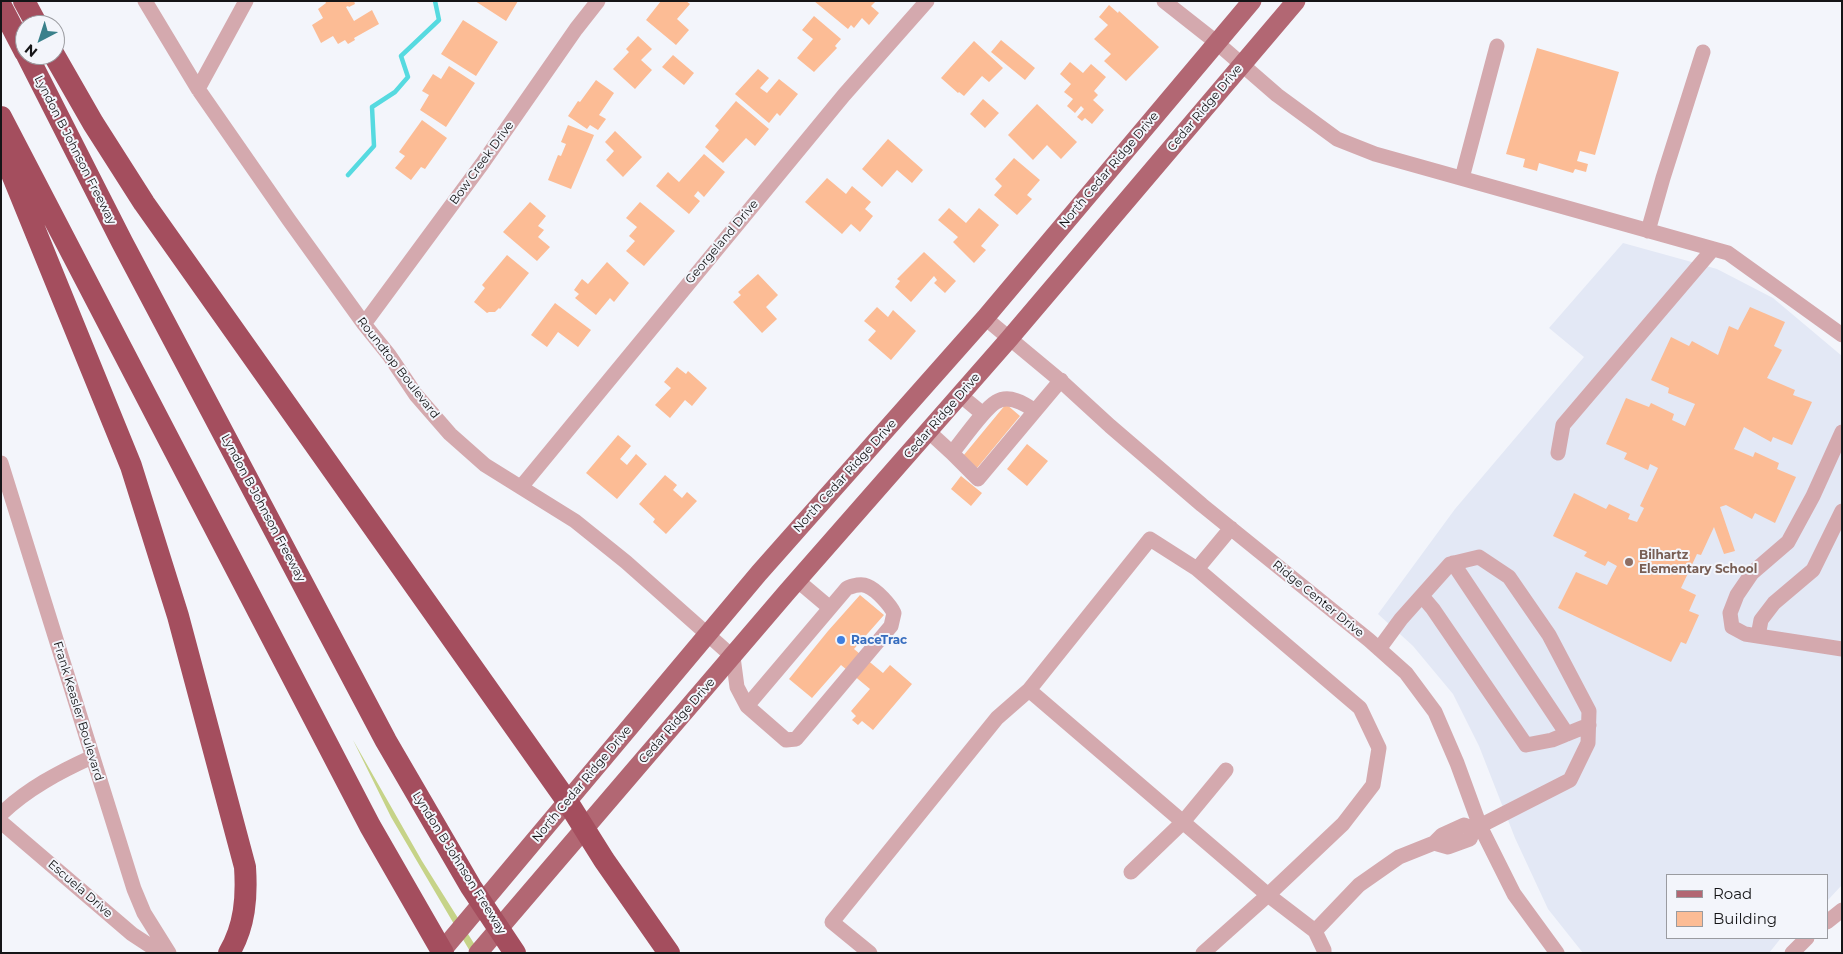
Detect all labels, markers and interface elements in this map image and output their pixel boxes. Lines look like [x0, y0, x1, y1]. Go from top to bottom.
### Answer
north arrow [15, 15, 65, 65]
text: N [21, 40, 41, 61]
street label: Cedar Ridge Drive [1165, 62, 1245, 154]
street label: Lyndon B Johnson Freeway [31, 73, 119, 227]
street label: North Cedar Ridge Drive [1056, 109, 1162, 231]
street label: Bow Creek Drive [447, 119, 517, 207]
street label: Georgeland Drive [683, 197, 761, 287]
street label: Roundtop Boulevard [354, 314, 442, 422]
street label: Cedar Ridge Drive [901, 370, 983, 462]
street label: North Cedar Ridge Drive [790, 417, 900, 535]
street label: Lyndon B Johnson Freeway [218, 432, 308, 584]
place label: Bilhartz Elementary School [1639, 548, 1757, 576]
marker: Bilhartz Elementary School [1623, 556, 1635, 568]
street label: Ridge Center Drive [1269, 558, 1367, 640]
place label: RaceTrac [851, 633, 907, 647]
marker: RaceTrac [835, 634, 847, 646]
street label: Frank Keasler Boulevard [50, 640, 106, 782]
street label: Cedar Ridge Drive [636, 675, 718, 767]
street label: North Cedar Ridge Drive [529, 723, 635, 845]
street label: Lyndon B Johnson Freeway [409, 789, 509, 937]
street label: Escuela Drive [45, 857, 115, 921]
legend [1666, 874, 1828, 939]
text: Road [1713, 884, 1752, 903]
text: Building [1713, 909, 1777, 928]

